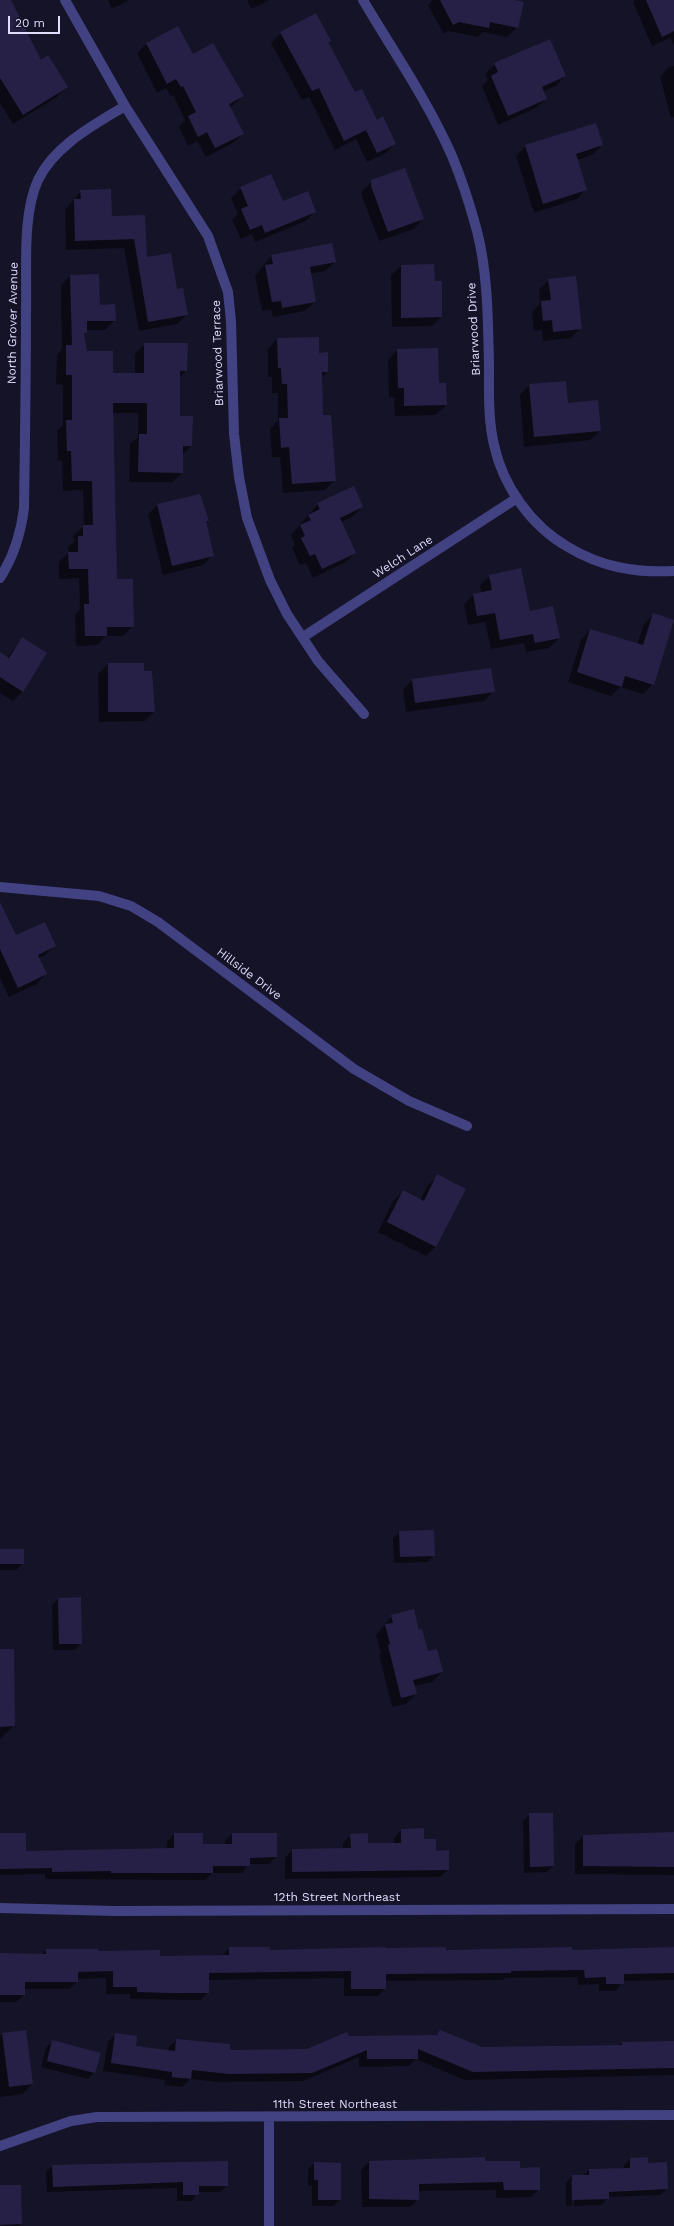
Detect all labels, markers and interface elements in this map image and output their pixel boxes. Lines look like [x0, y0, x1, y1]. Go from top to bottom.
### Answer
scale bar [10, 8, 62, 34]
text: 20 m [15, 16, 45, 30]
street label: North Grover Avenue [5, 262, 21, 384]
street label: Briarwood Drive [464, 282, 484, 376]
street label: Briarwood Terrace [209, 300, 227, 406]
street label: Welch Lane [370, 532, 436, 582]
street label: Hillside Drive [214, 945, 284, 1003]
street label: 12th Street Northeast [274, 1890, 400, 1904]
street label: 11th Street Northeast [273, 2097, 397, 2111]

